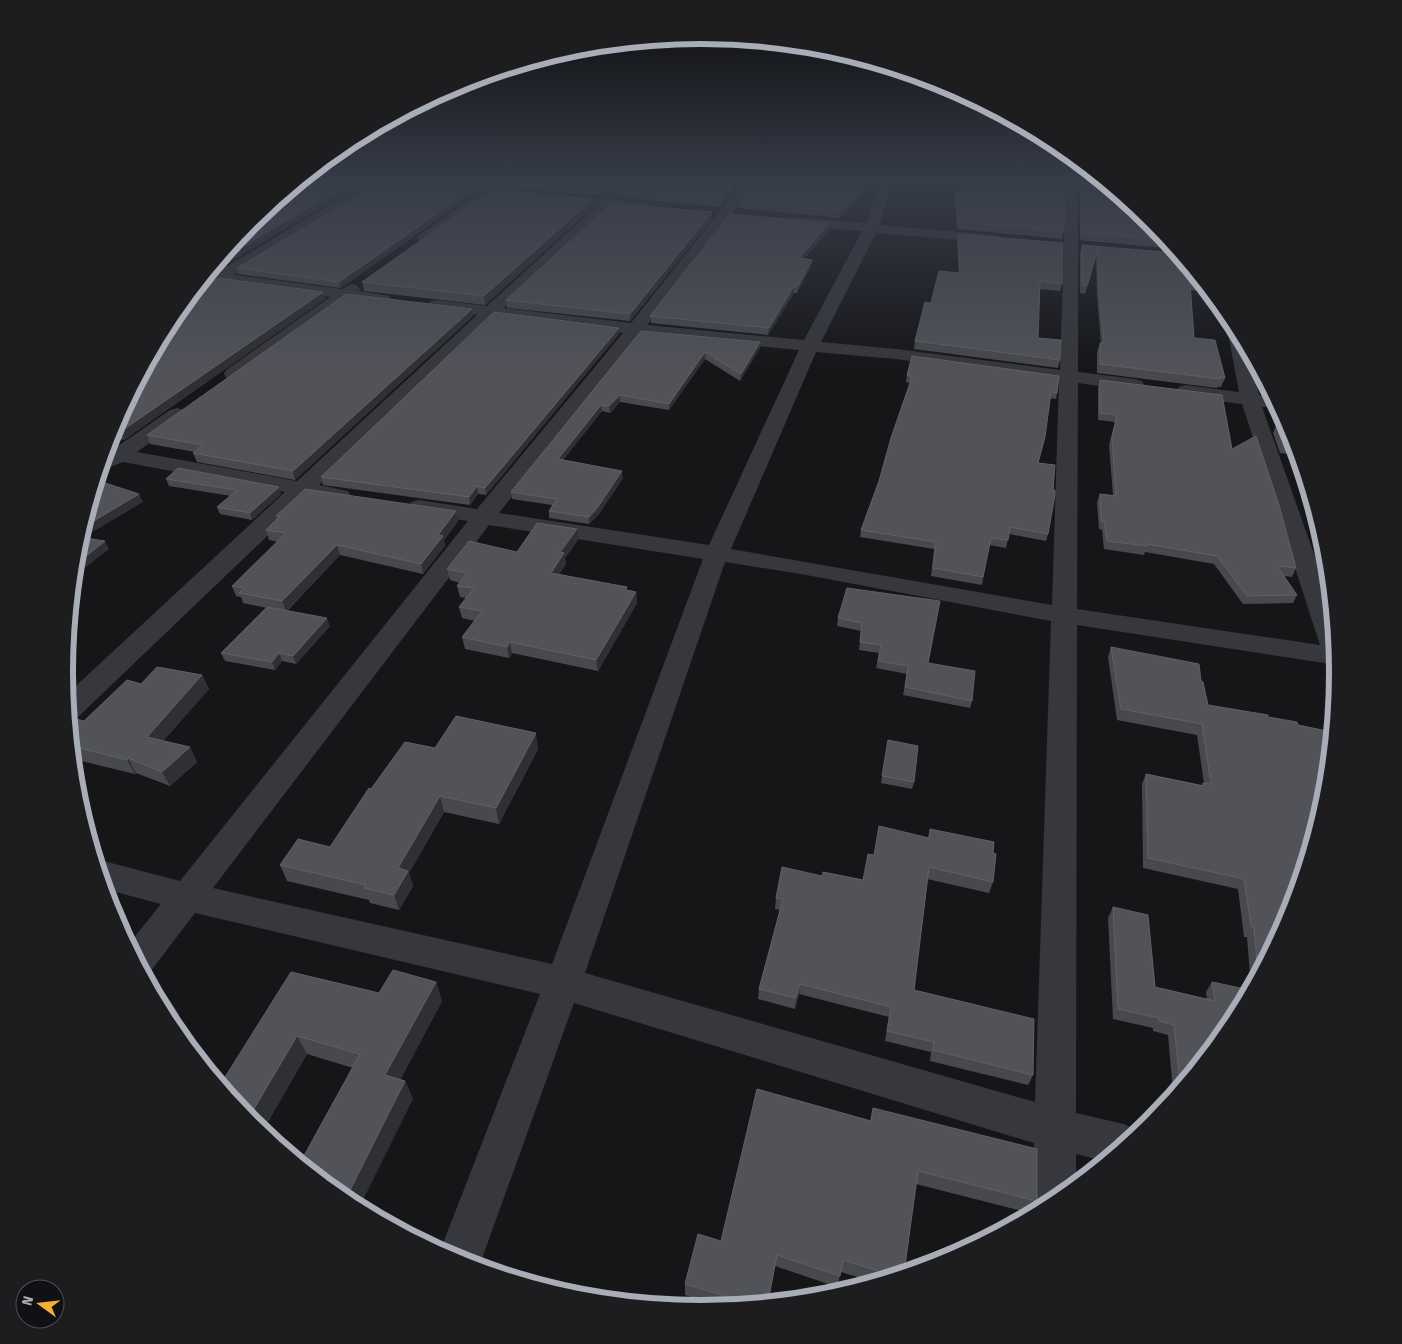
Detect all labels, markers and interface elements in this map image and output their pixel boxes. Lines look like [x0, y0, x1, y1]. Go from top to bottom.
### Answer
north arrow [15, 1279, 65, 1329]
text: N [19, 1294, 37, 1307]

